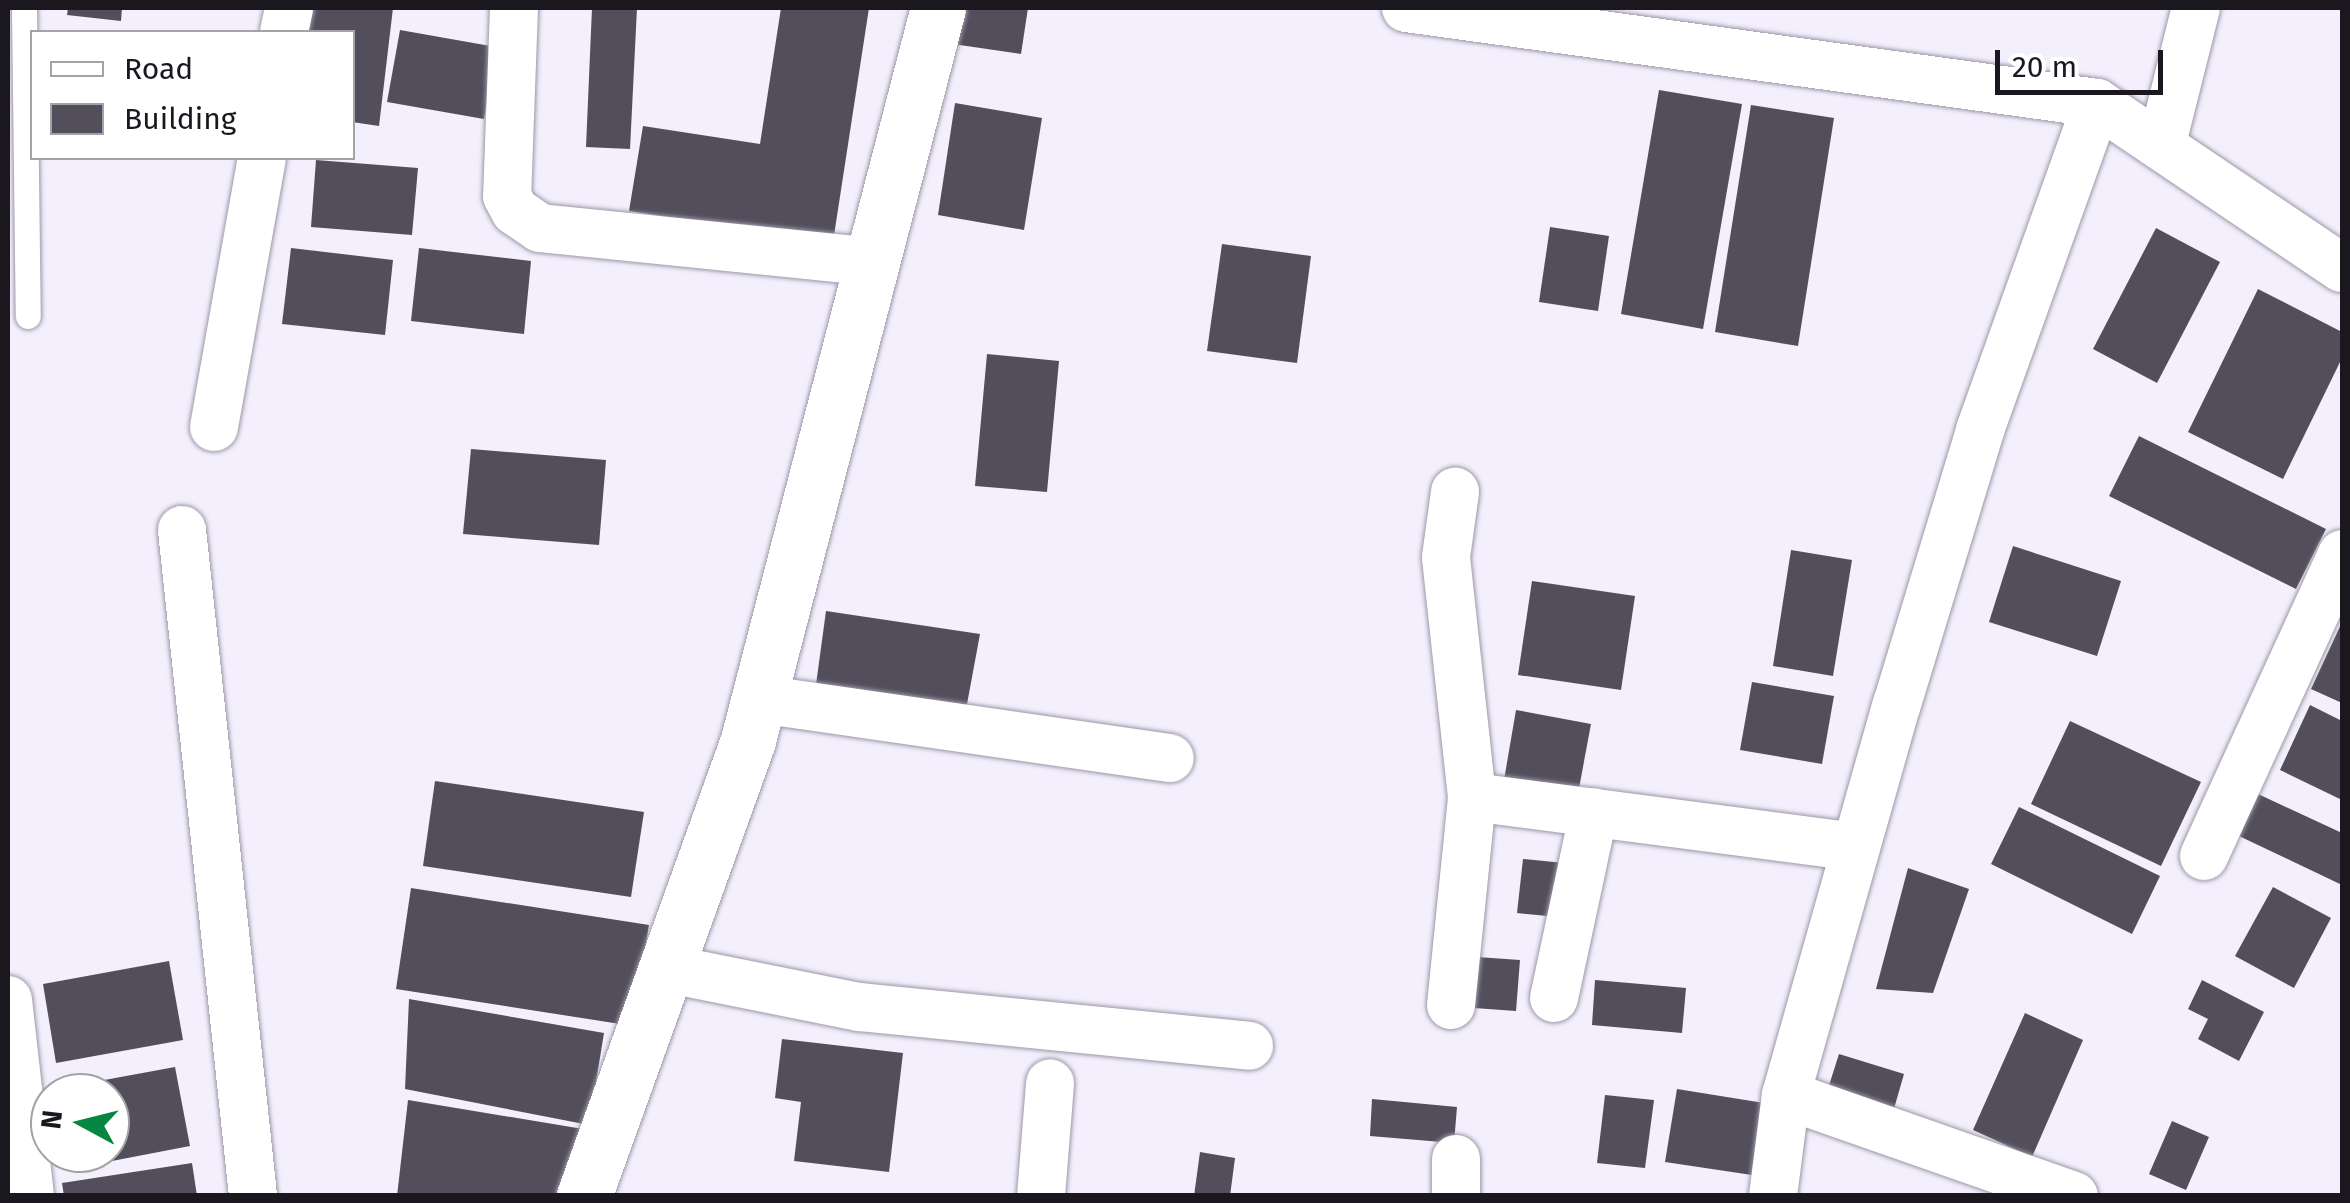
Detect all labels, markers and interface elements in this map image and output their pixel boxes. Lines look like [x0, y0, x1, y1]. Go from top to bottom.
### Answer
legend [30, 30, 355, 160]
scale bar [2000, 30, 2168, 92]
text: 20 m [2012, 49, 2077, 85]
text: Road [124, 51, 193, 87]
text: Building [124, 101, 236, 137]
north arrow [30, 1073, 130, 1173]
text: N [34, 1108, 69, 1131]

